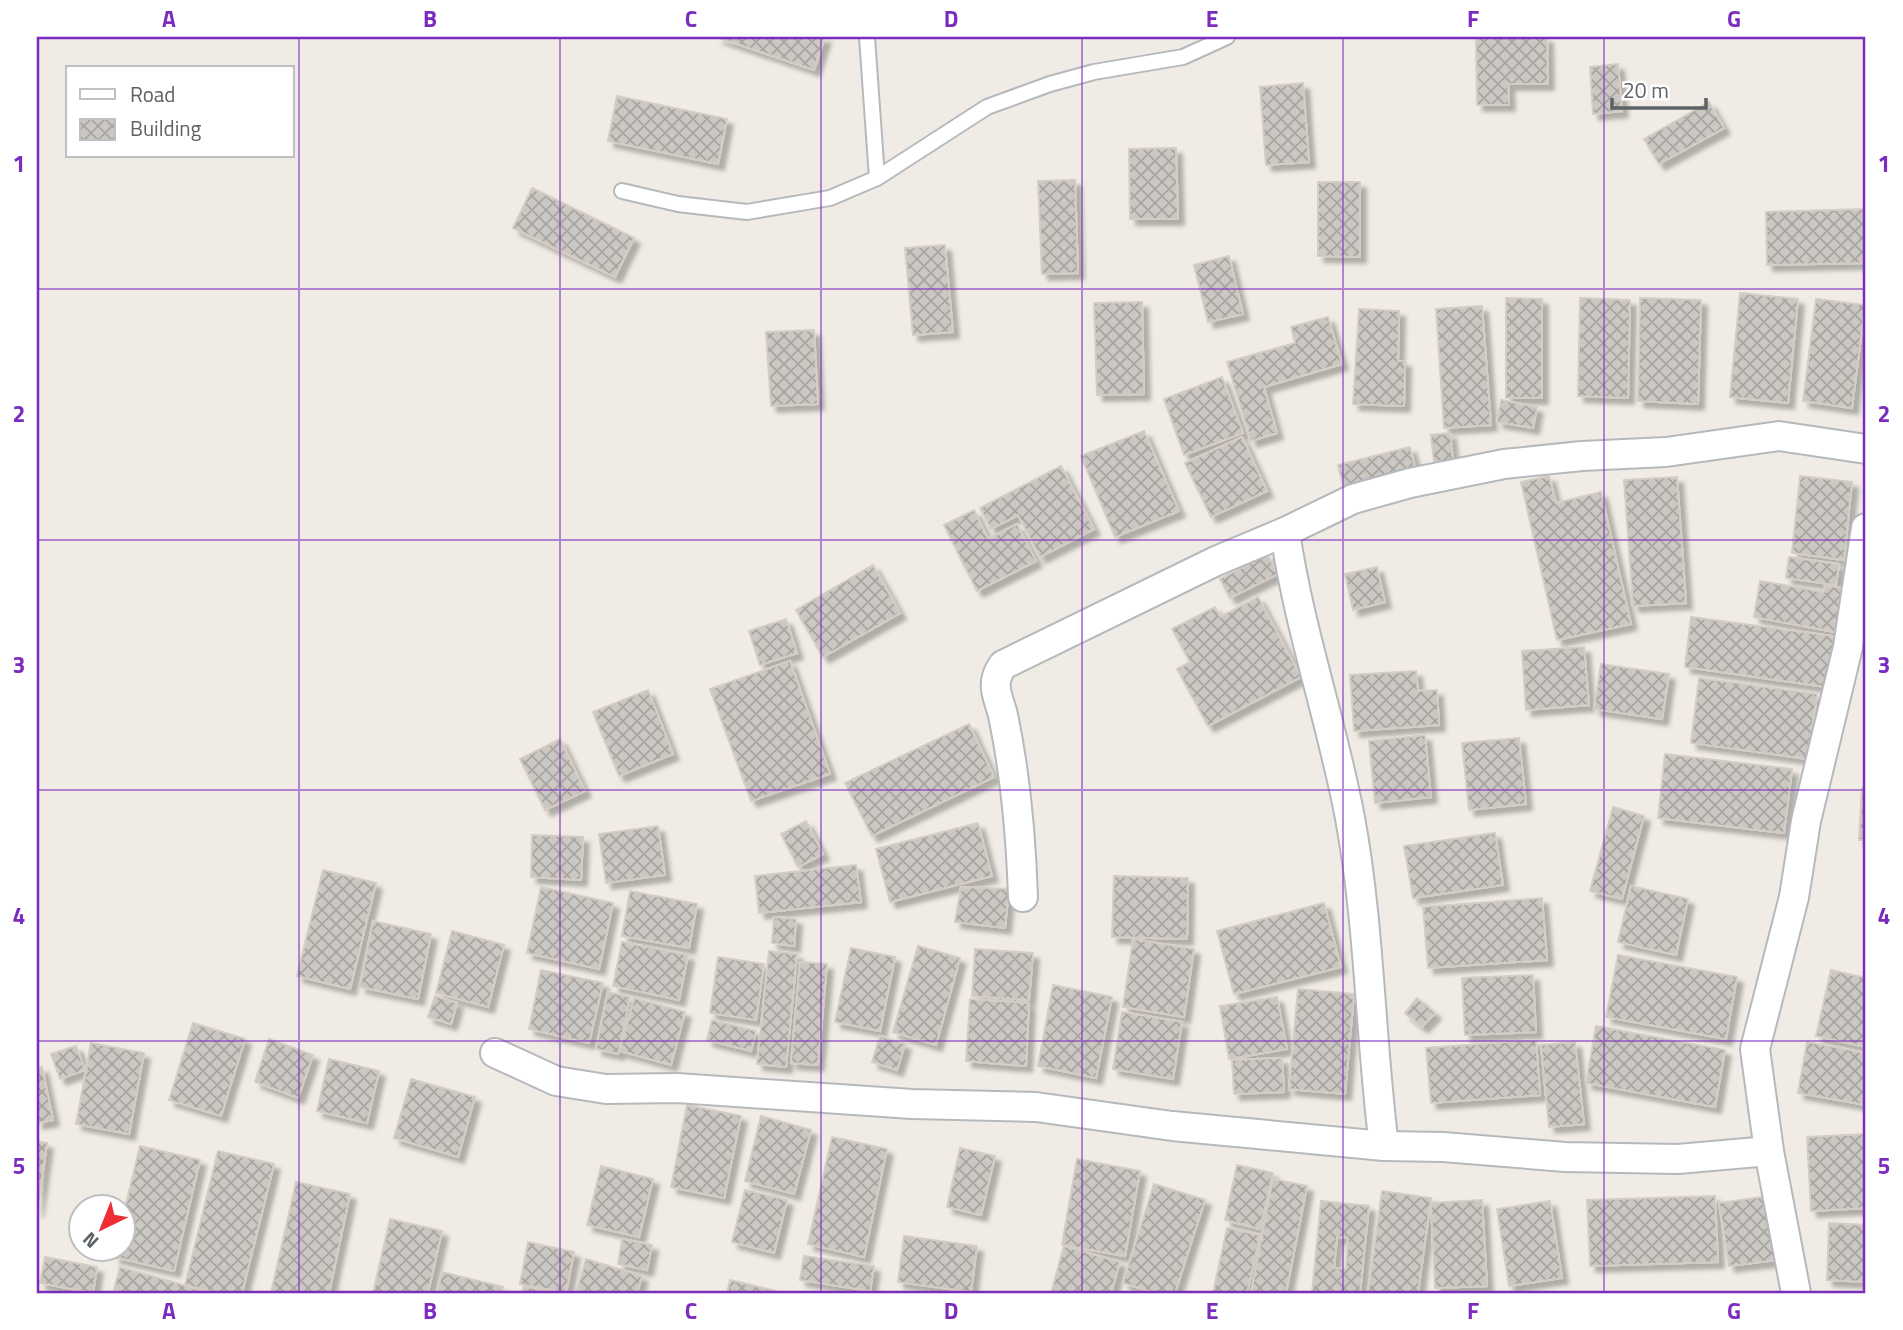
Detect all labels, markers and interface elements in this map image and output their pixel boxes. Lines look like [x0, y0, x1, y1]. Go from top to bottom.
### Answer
text: A [162, 1, 176, 36]
text: B [423, 1, 437, 36]
text: C [685, 1, 697, 36]
text: D [944, 1, 958, 36]
text: E [1206, 1, 1218, 36]
text: F [1467, 1, 1479, 36]
text: G [1727, 1, 1741, 36]
legend [66, 66, 294, 158]
scale bar [1612, 66, 1707, 110]
text: 20 m [1623, 74, 1669, 106]
text: Road [130, 78, 175, 110]
text: Building [130, 112, 202, 144]
text: 1 [13, 146, 25, 181]
text: 1 [1878, 146, 1890, 181]
text: 2 [13, 396, 25, 431]
text: 2 [1878, 396, 1890, 431]
text: 3 [13, 647, 25, 682]
text: 3 [1878, 647, 1890, 682]
text: 4 [13, 898, 25, 933]
text: 4 [1878, 898, 1890, 933]
text: 5 [13, 1148, 25, 1183]
text: 5 [1878, 1148, 1890, 1183]
north arrow [66, 1194, 136, 1264]
text: N [75, 1226, 105, 1256]
text: A [162, 1293, 176, 1328]
text: B [423, 1293, 437, 1328]
text: C [685, 1293, 697, 1328]
text: D [944, 1293, 958, 1328]
text: E [1206, 1293, 1218, 1328]
text: F [1467, 1293, 1479, 1328]
text: G [1727, 1293, 1741, 1328]

